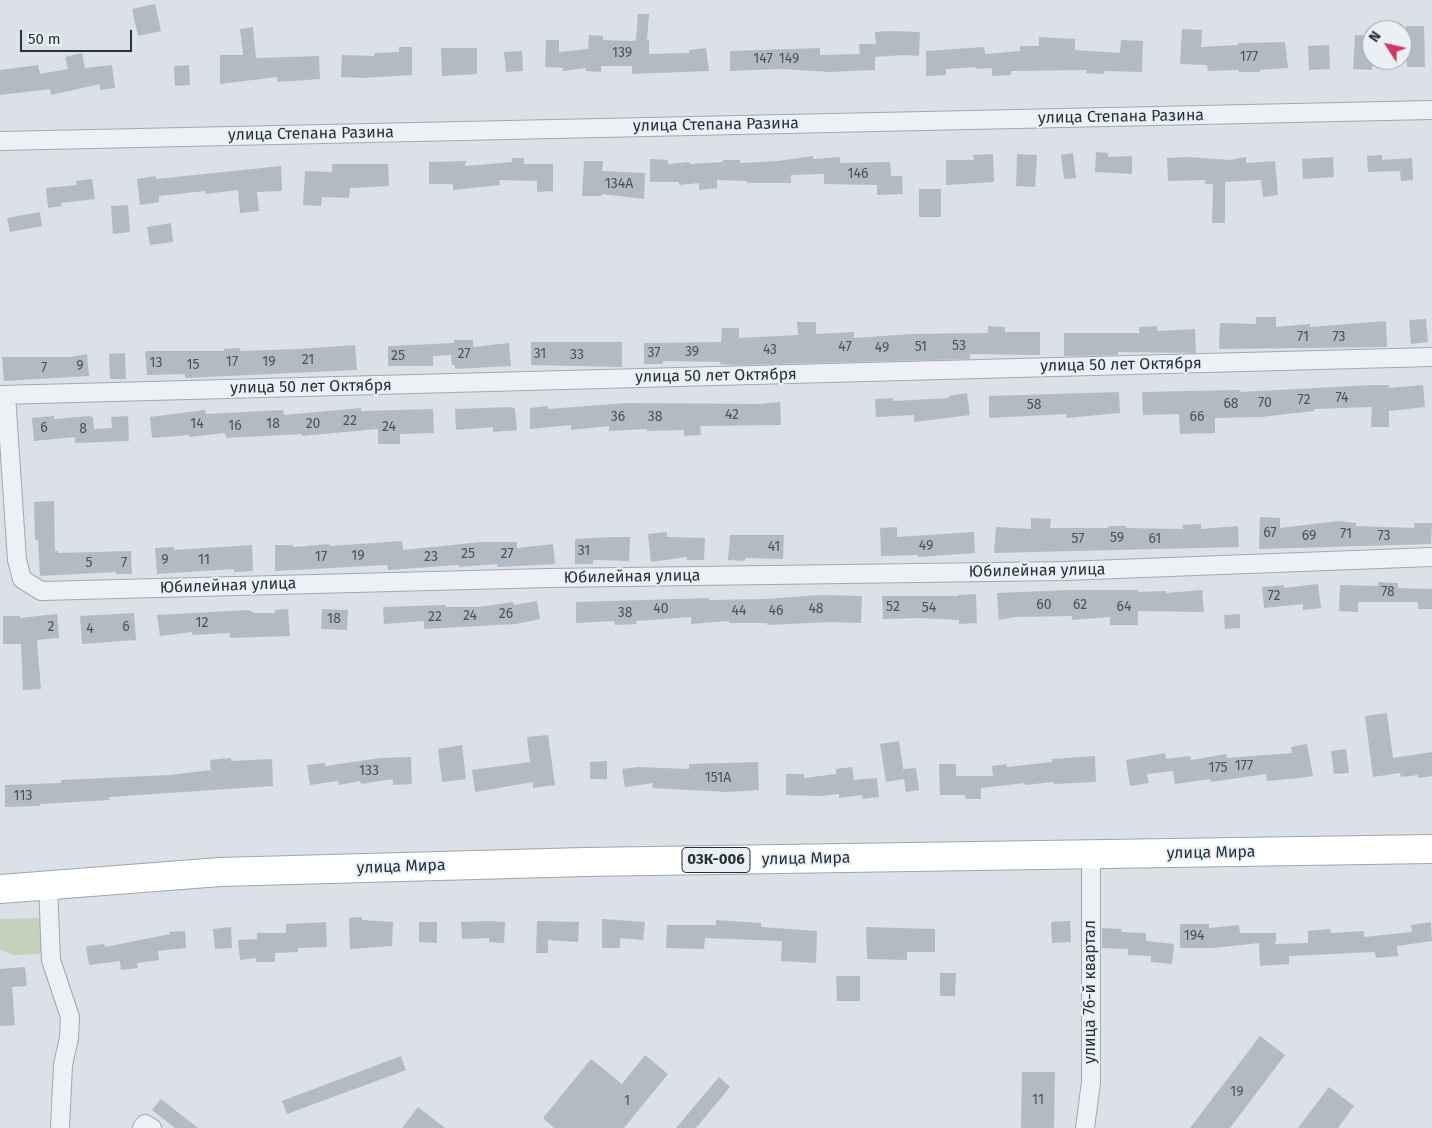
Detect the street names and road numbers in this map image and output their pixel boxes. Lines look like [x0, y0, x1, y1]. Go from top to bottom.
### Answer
street label: улица Степана Разина [1038, 106, 1204, 128]
street label: улица Степана Разина [633, 114, 799, 136]
street label: улица Степана Разина [228, 123, 394, 145]
street label: улица 50 лет Октября [1040, 354, 1202, 376]
street label: улица 50 лет Октября [635, 365, 797, 387]
street label: улица 50 лет Октября [230, 376, 392, 398]
street label: Юбилейная улица [969, 560, 1105, 582]
street label: Юбилейная улица [564, 566, 700, 588]
street label: Юбилейная улица [159, 574, 297, 598]
street label: улица Мира [1166, 843, 1256, 863]
road number: 03К-006 [682, 848, 750, 872]
street label: улица Мира [761, 849, 851, 869]
street label: улица Мира [356, 856, 446, 878]
street label: улица 76-й квартал [1081, 920, 1101, 1064]

